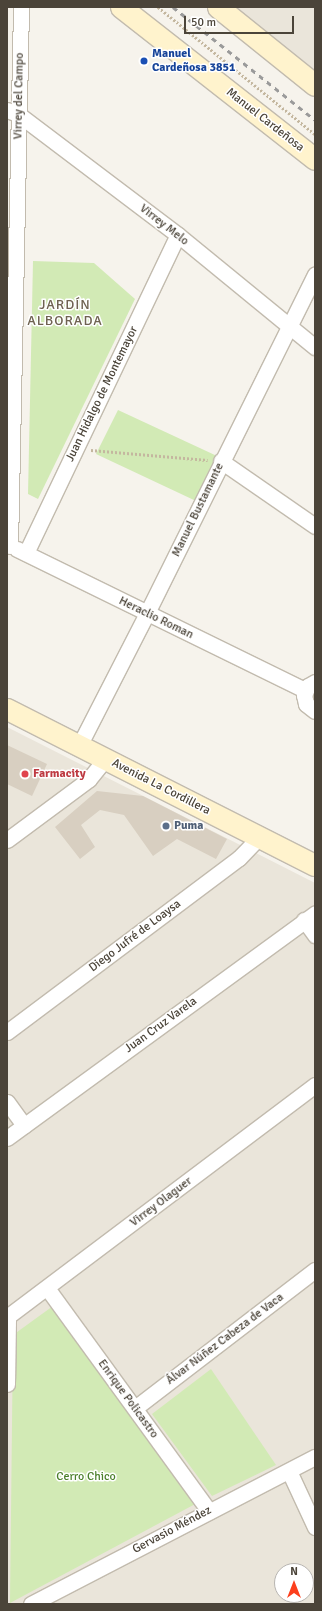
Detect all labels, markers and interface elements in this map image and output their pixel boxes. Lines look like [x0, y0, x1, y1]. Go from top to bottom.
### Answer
scale bar [186, 8, 296, 34]
text: 50 m [191, 15, 216, 30]
place label: Manuel Cardeñosa 3851 [152, 47, 235, 75]
street label: Virrey del Campo [11, 52, 27, 140]
marker: Manuel Cardeñosa 3851 [139, 56, 149, 66]
street label: Manuel Cardeñosa [223, 85, 307, 155]
street label: Virrey Melo [137, 201, 191, 249]
district label: JARDÍN ALBORADA [27, 297, 103, 330]
street label: Juan Hidalgo de Montemayor [63, 324, 141, 464]
street label: Manuel Bustamante [169, 461, 227, 559]
street label: Heraclio Roman [116, 594, 196, 642]
street label: Avenida La Cordillera [109, 756, 213, 818]
place label: Farmacity [33, 767, 86, 781]
marker: Farmacity [20, 769, 30, 779]
place label: Puma [174, 819, 203, 833]
marker: Puma [161, 821, 171, 831]
street label: Diego Jufré de Loaysa [86, 897, 184, 975]
street label: Juan Cruz Varela [122, 994, 200, 1056]
street label: Virrey Olaguer [127, 1174, 195, 1230]
street label: Álvar Núñez Cabeza de Vaca [163, 1290, 287, 1388]
street label: Enrique Policastro [95, 1357, 161, 1441]
park label: Cerro Chico [56, 1470, 116, 1484]
street label: Gervasio Méndez [130, 1503, 214, 1557]
north arrow [274, 1563, 314, 1603]
text: N [290, 1565, 298, 1578]

